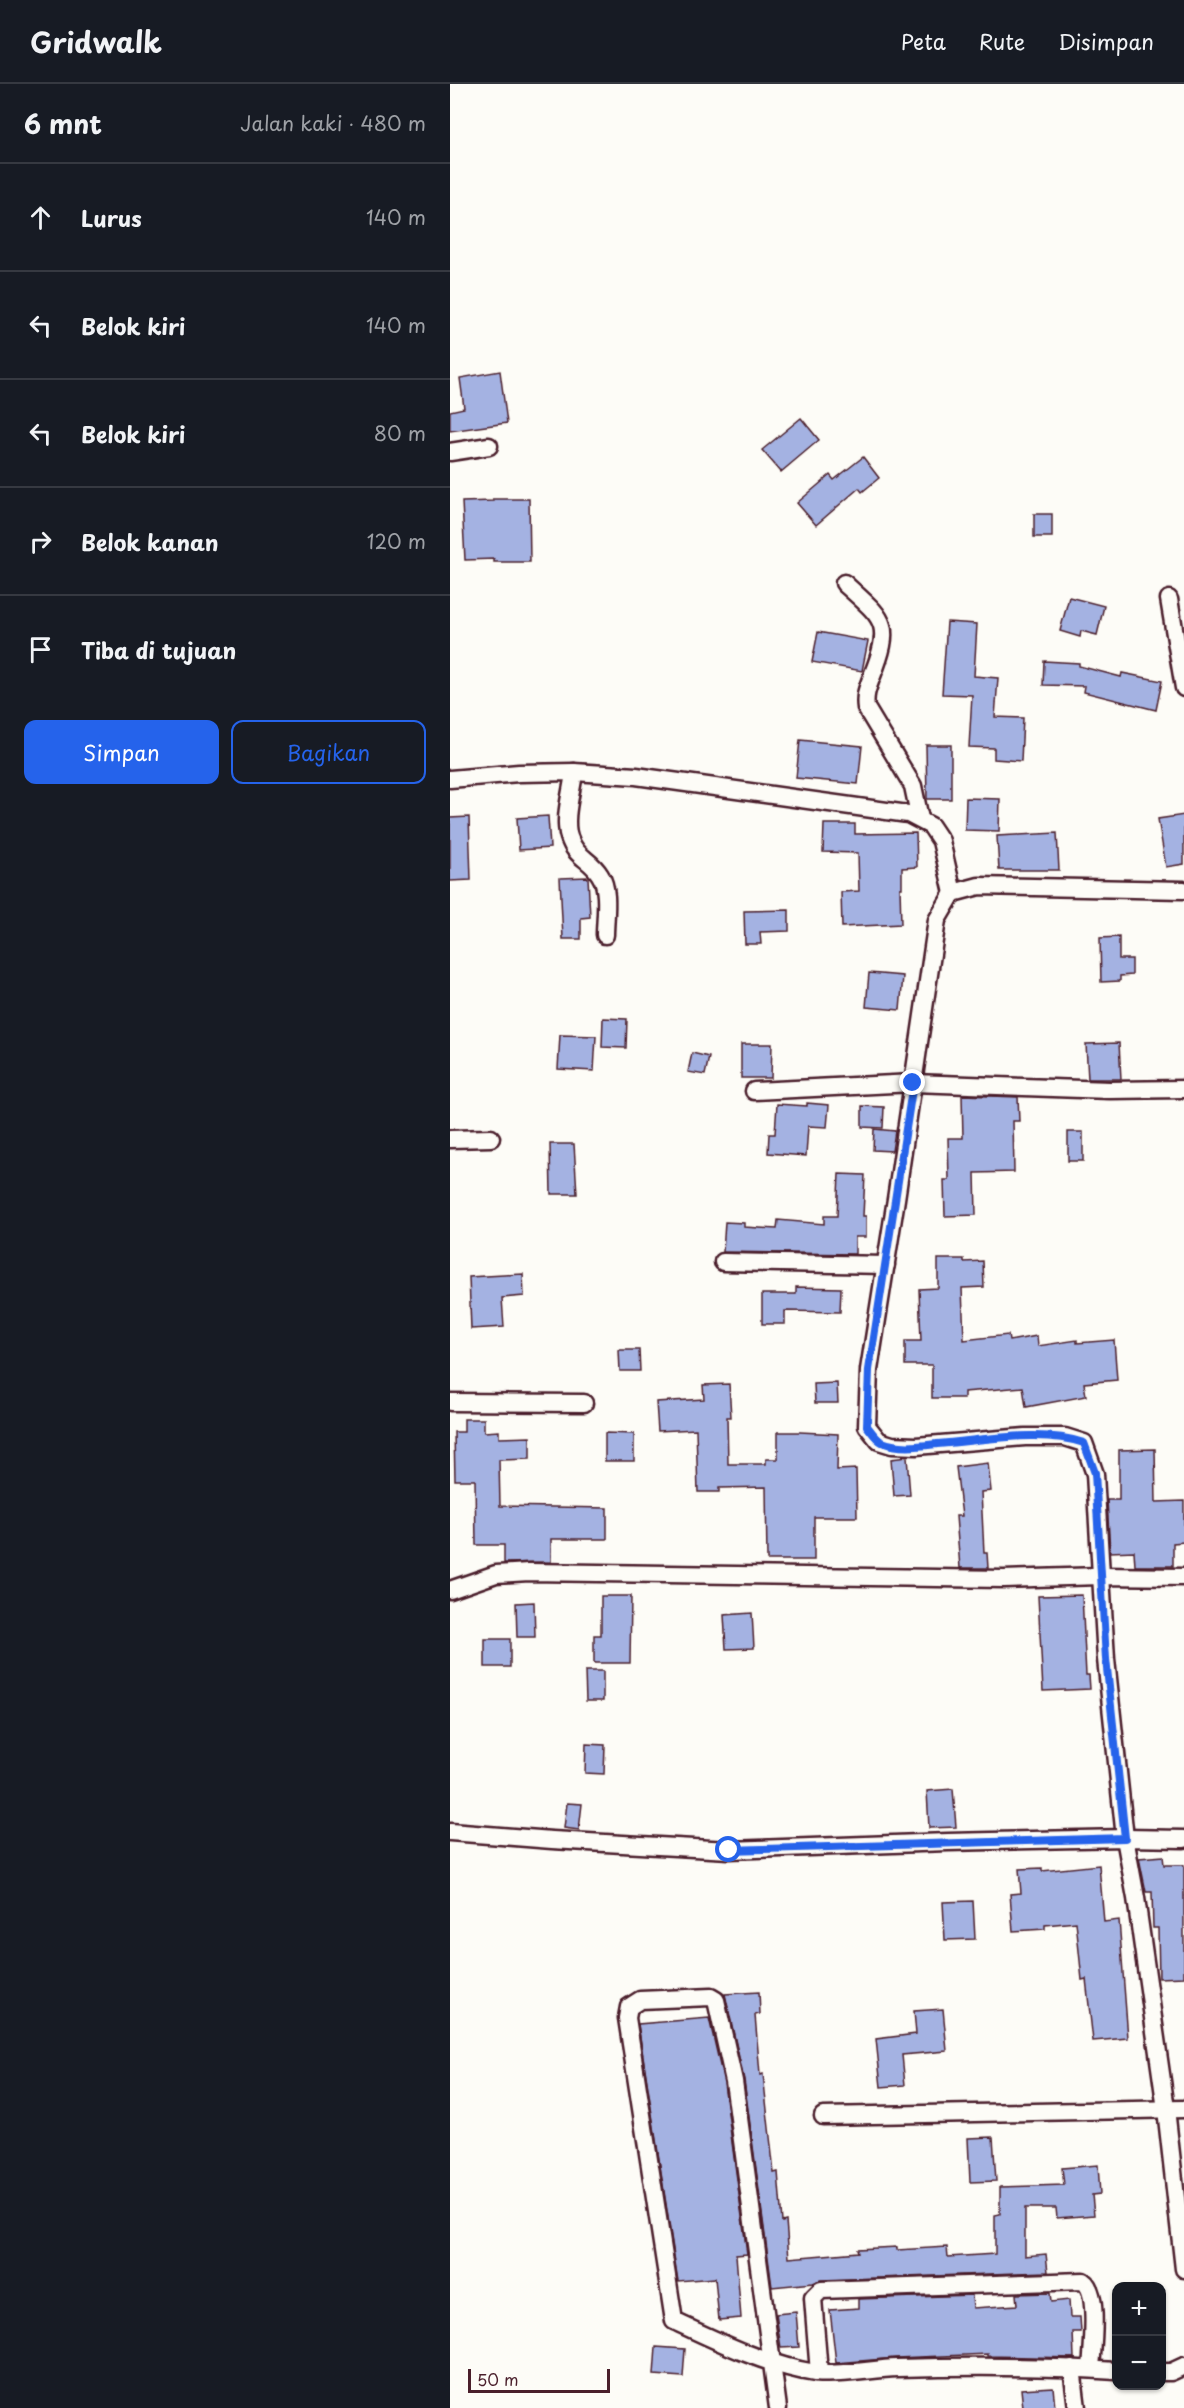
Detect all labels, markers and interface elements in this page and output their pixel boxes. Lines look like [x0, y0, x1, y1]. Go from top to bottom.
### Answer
text: Gridwalk [30, 20, 162, 63]
text: Peta [901, 25, 946, 57]
text: Rute [979, 25, 1025, 57]
text: Disimpan [1058, 25, 1154, 57]
text: 6 mnt [24, 104, 102, 143]
text: Jalan kaki · 480 m [240, 108, 426, 138]
icon: ahead [24, 201, 57, 234]
text: Lurus [81, 201, 142, 234]
text: 140 m [366, 202, 426, 232]
icon: left [24, 309, 57, 342]
text: Belok kiri [81, 309, 185, 342]
text: 140 m [366, 310, 426, 340]
icon: left [24, 417, 57, 450]
text: Belok kiri [81, 417, 185, 450]
text: 80 m [374, 418, 426, 448]
icon: right [24, 525, 57, 558]
text: Belok kanan [81, 525, 218, 558]
text: 120 m [367, 526, 426, 556]
icon: arrive [24, 633, 57, 666]
text: Tiba di tujuan [81, 633, 236, 666]
button: Simpan [24, 720, 219, 784]
button: Bagikan [231, 720, 426, 784]
route end [899, 1069, 925, 1095]
route start [715, 1836, 741, 1862]
map controls [1112, 2282, 1166, 2390]
button: + [1112, 2282, 1166, 2336]
button: − [1112, 2336, 1166, 2390]
scale bar [468, 2366, 610, 2394]
text: 50 m [477, 2367, 518, 2391]

